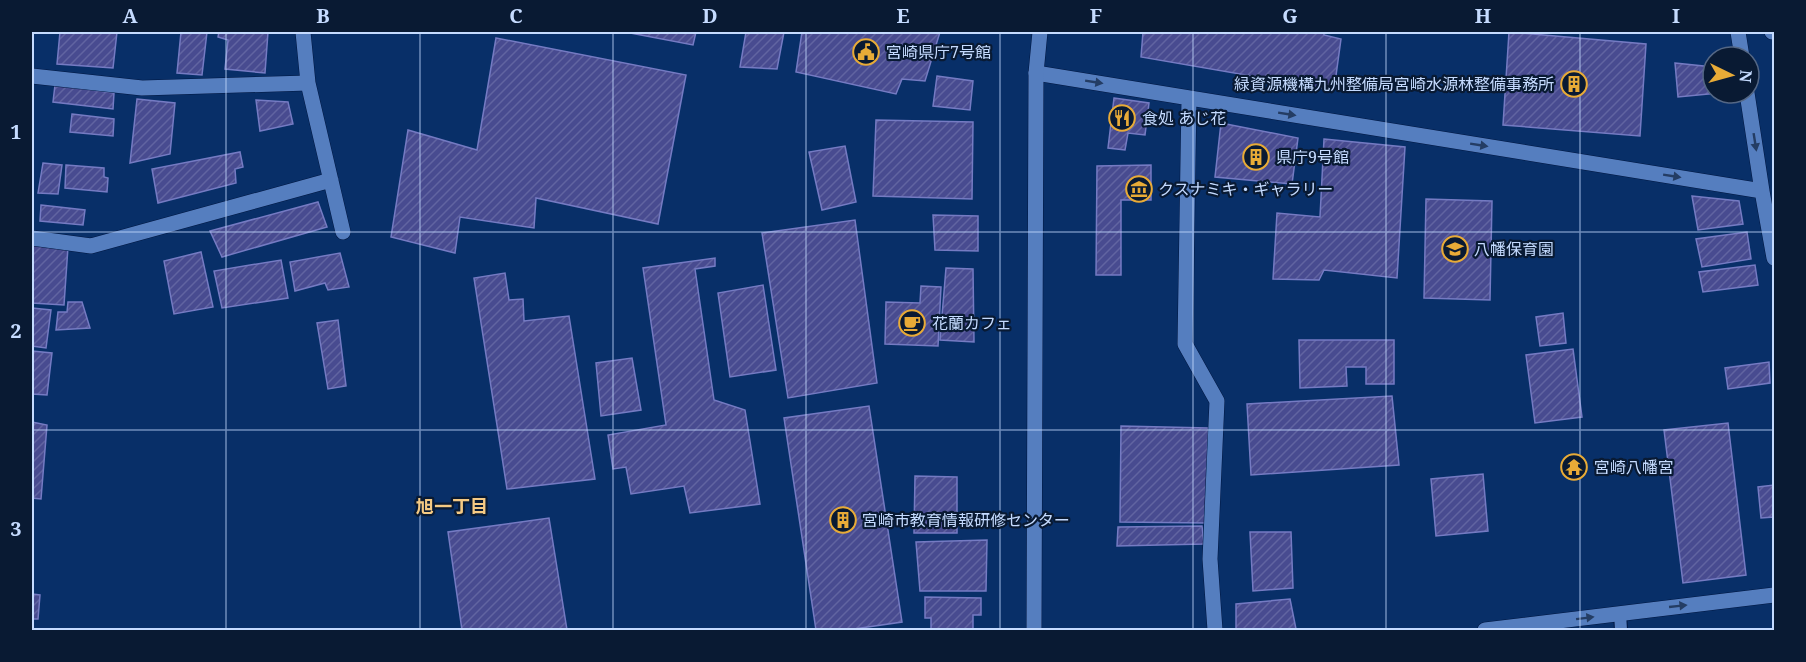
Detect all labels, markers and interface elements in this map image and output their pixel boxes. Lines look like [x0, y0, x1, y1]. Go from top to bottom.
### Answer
text: A [122, 2, 138, 29]
text: B [316, 2, 330, 29]
text: C [509, 2, 523, 29]
text: D [702, 2, 718, 29]
text: E [896, 2, 910, 29]
text: F [1090, 2, 1102, 29]
text: G [1282, 2, 1298, 29]
text: H [1475, 2, 1491, 29]
text: I [1672, 2, 1680, 29]
public building icon: 宮崎県庁7号館 [851, 37, 881, 67]
place label: 宮崎県庁7号館 [886, 41, 991, 63]
north arrow [1701, 45, 1761, 105]
building icon: 緑資源機構九州整備局宮崎水源林整備事務所 [1559, 69, 1589, 99]
text: N [1734, 69, 1757, 84]
place label: 緑資源機構九州整備局宮崎水源林整備事務所 [1234, 73, 1554, 95]
one-way arrow [1085, 78, 1104, 87]
restaurant icon: 食処 あじ花 [1107, 103, 1137, 133]
place label: 食処 あじ花 [1142, 107, 1226, 129]
one-way arrow [1277, 109, 1296, 118]
text: 1 [10, 118, 22, 145]
one-way arrow [1750, 132, 1759, 151]
one-way arrow [1470, 141, 1489, 150]
building icon: 県庁9号館 [1241, 142, 1271, 172]
place label: 県庁9号館 [1276, 146, 1349, 168]
one-way arrow [1662, 172, 1681, 181]
museum icon: クスナミキ・ギャラリー [1124, 174, 1154, 204]
place label: クスナミキ・ギャラリー [1158, 178, 1334, 200]
school or university icon: 八幡保育園 [1440, 234, 1470, 264]
place label: 八幡保育園 [1474, 238, 1554, 260]
cafe icon: 花蘭カフェ [897, 308, 927, 338]
place label: 花蘭カフェ [932, 312, 1012, 334]
text: 2 [10, 317, 22, 344]
temple icon: 宮崎八幡宮 [1559, 452, 1589, 482]
place label: 宮崎八幡宮 [1594, 456, 1674, 478]
district label: 旭一丁目 [416, 494, 488, 518]
building icon: 宮崎市教育情報研修センター [828, 505, 858, 535]
place label: 宮崎市教育情報研修センター [862, 509, 1070, 531]
text: 3 [10, 515, 22, 542]
one-way arrow [1668, 602, 1687, 611]
one-way arrow [1575, 613, 1594, 622]

